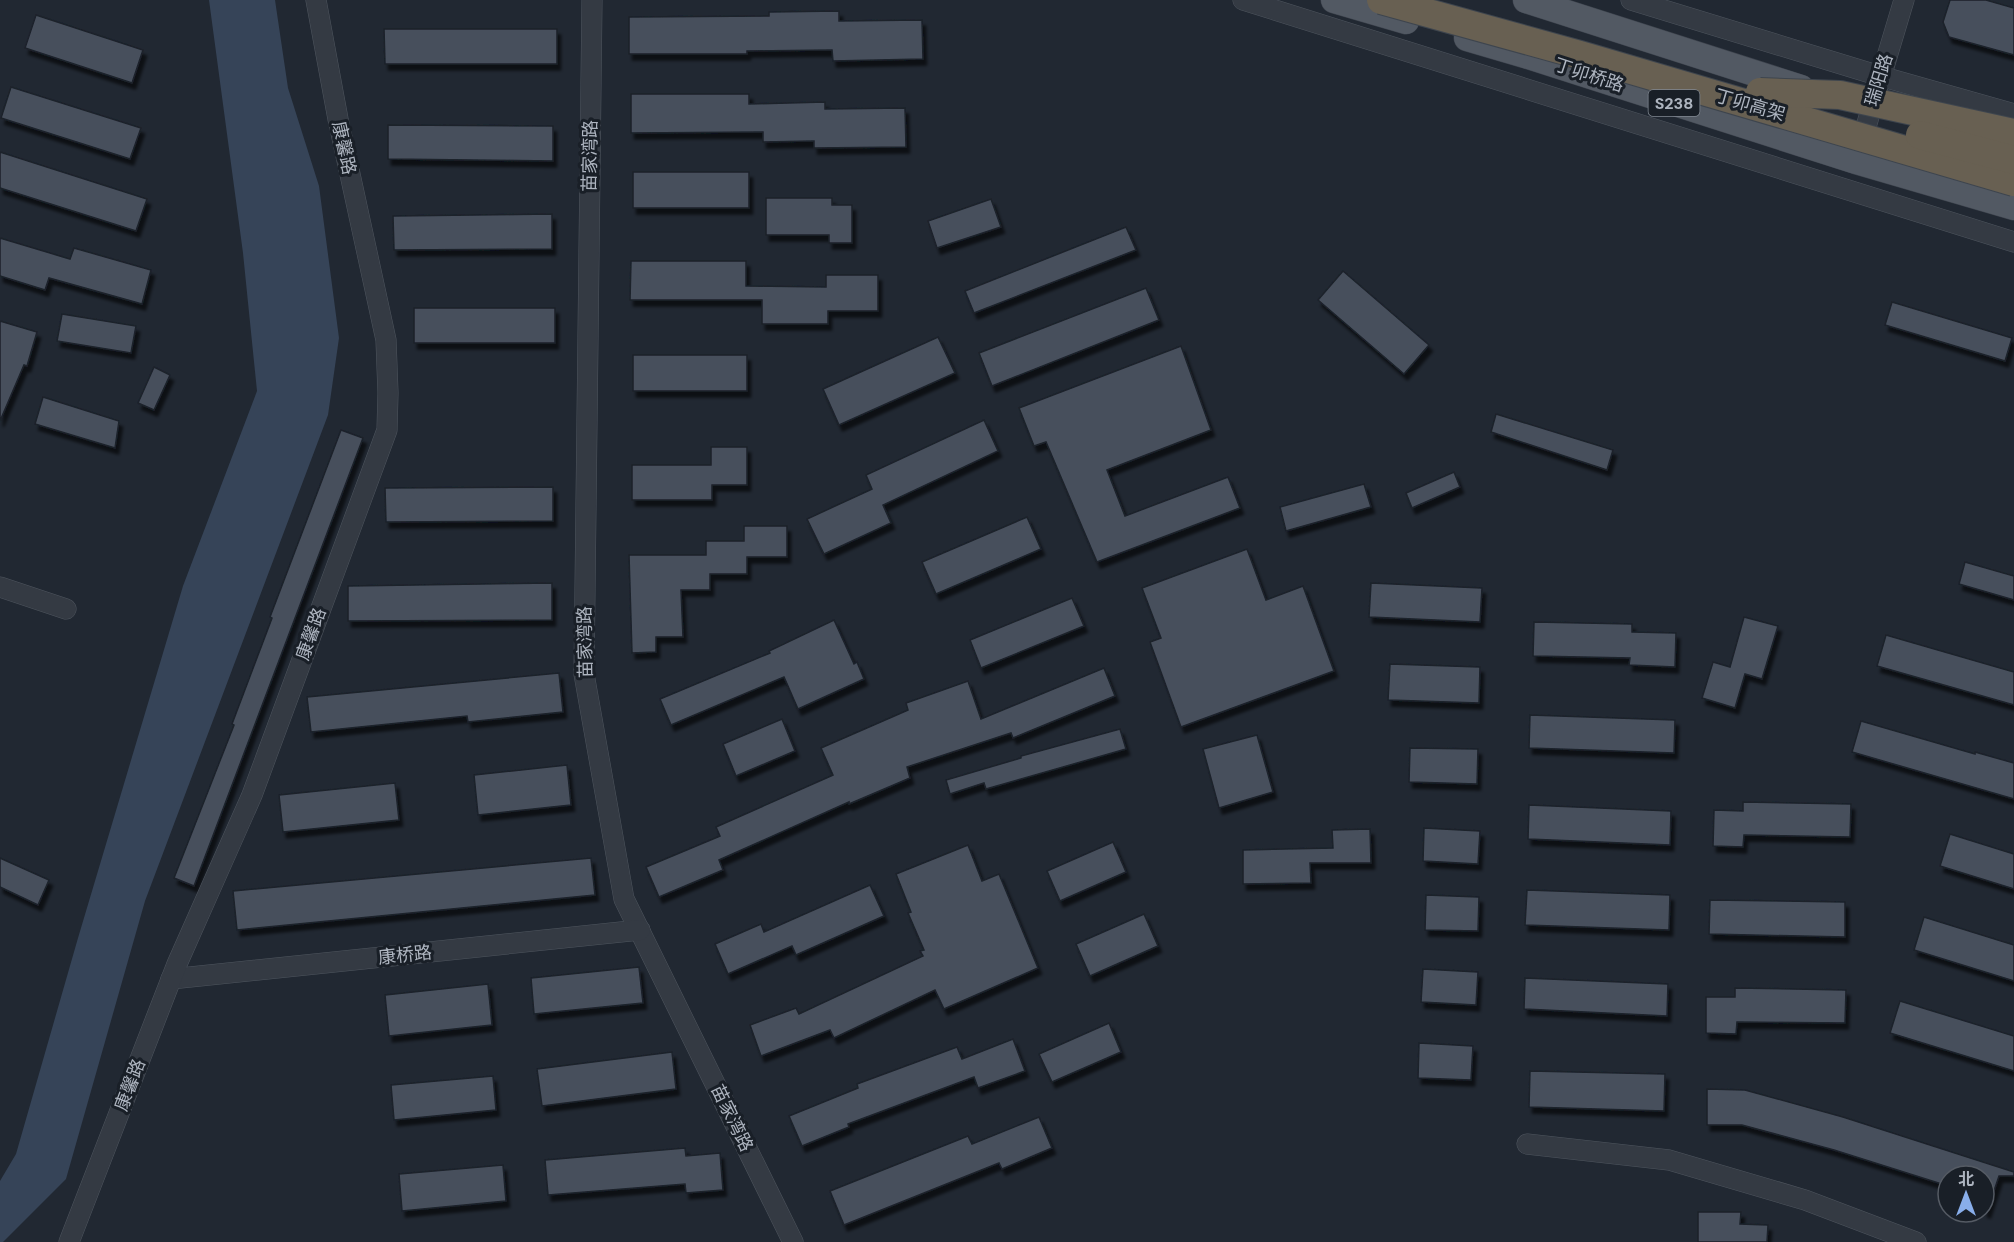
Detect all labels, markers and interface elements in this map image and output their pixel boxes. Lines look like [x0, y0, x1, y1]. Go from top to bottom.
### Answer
street label: 瑞阳路 [1860, 51, 1898, 109]
street label: 丁卯桥路 [1551, 52, 1627, 98]
street label: 丁卯高架 [1712, 84, 1788, 126]
road number: S238 [1648, 90, 1700, 116]
street label: 康馨路 [327, 119, 361, 177]
street label: 苗家湾路 [577, 120, 603, 192]
street label: 康馨路 [290, 605, 332, 663]
street label: 苗家湾路 [572, 606, 598, 678]
street label: 康桥路 [377, 940, 433, 970]
street label: 康馨路 [109, 1055, 151, 1115]
street label: 苗家湾路 [705, 1080, 759, 1156]
north arrow [1936, 1164, 1996, 1224]
text: 北 [1958, 1169, 1974, 1190]

